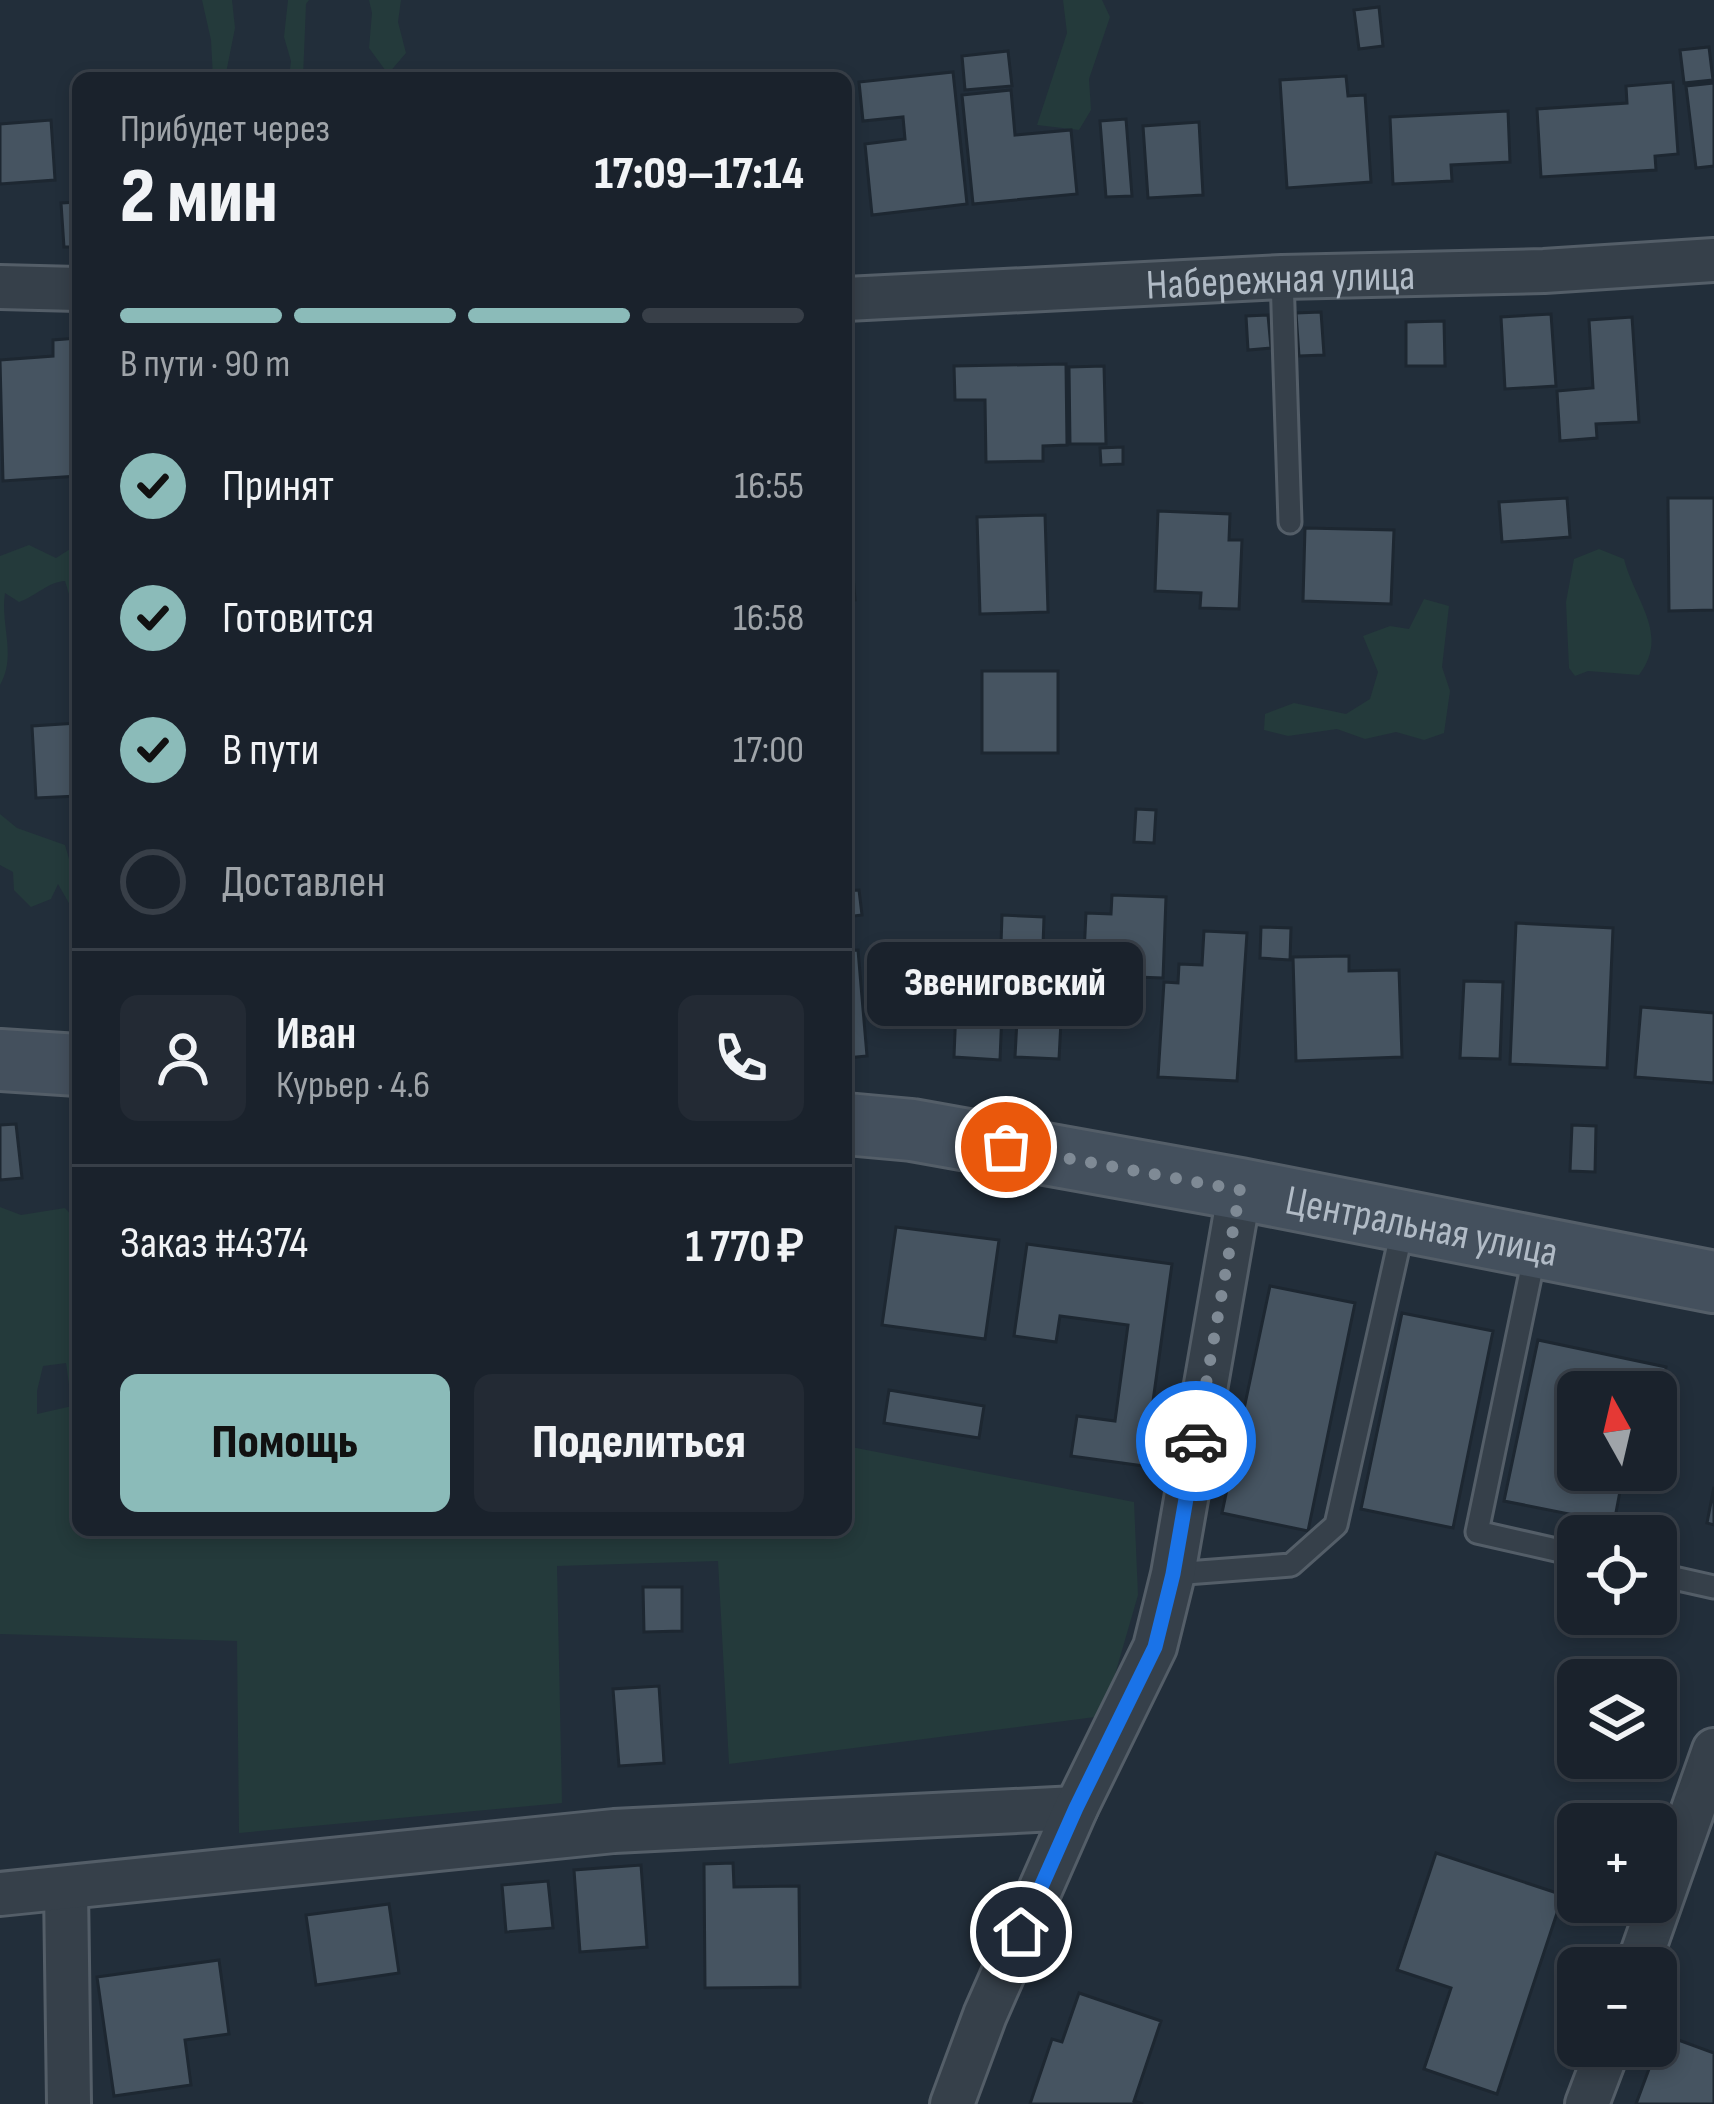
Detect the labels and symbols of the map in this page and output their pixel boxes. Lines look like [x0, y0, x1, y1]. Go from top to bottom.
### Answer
street label: Набережная улица [1145, 251, 1416, 312]
callout: Звениговский [868, 943, 1144, 1027]
pin [955, 1096, 1057, 1198]
street label: Центральная улица [1281, 1176, 1562, 1279]
north arrow [1557, 1371, 1677, 1491]
courier [1136, 1381, 1256, 1501]
pin [970, 1881, 1072, 1983]

